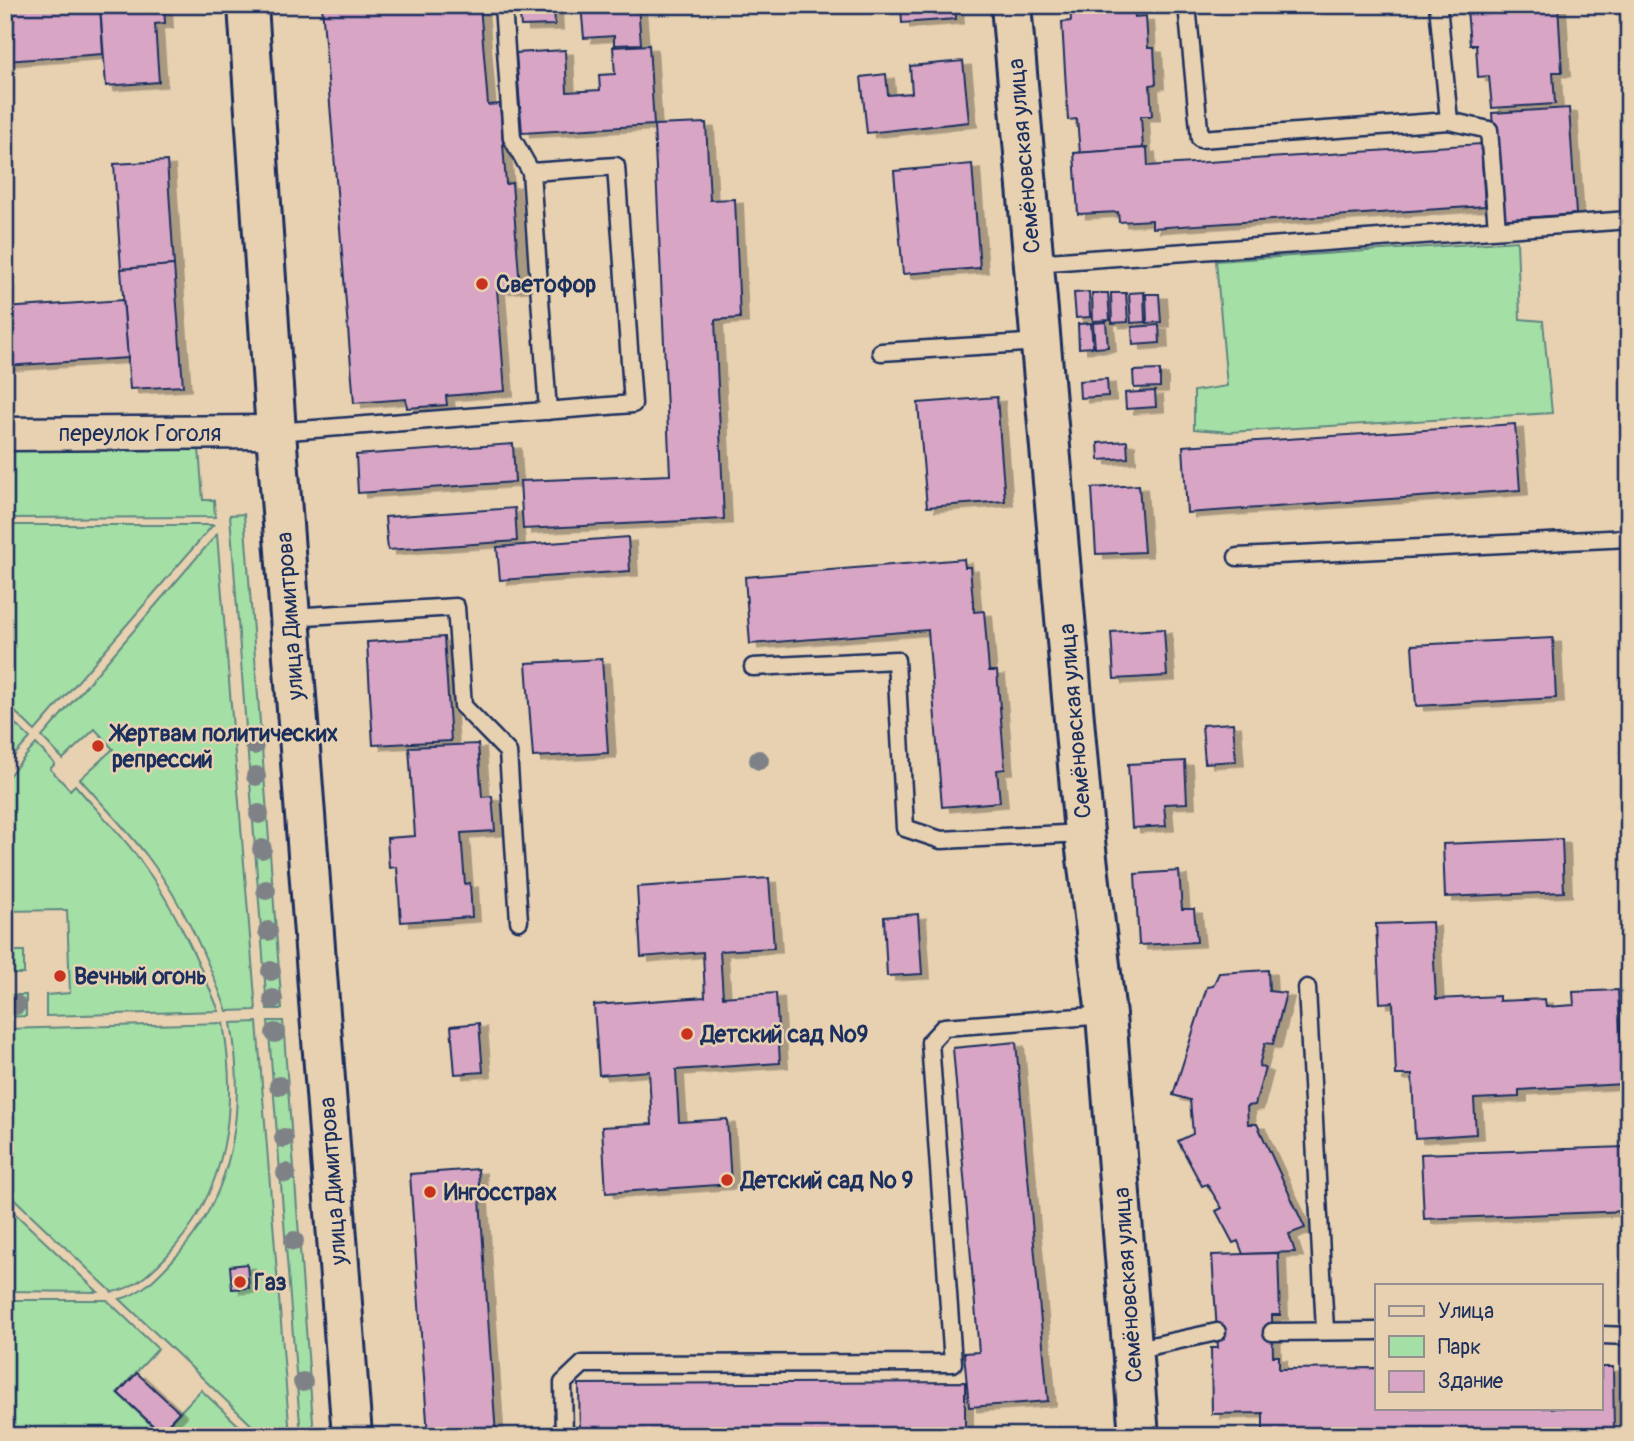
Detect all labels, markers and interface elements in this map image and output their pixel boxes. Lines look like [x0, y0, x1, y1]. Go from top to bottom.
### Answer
street label: Семёновская улица [1001, 57, 1047, 255]
place label: Светофор [496, 270, 596, 299]
marker: Светофор [474, 276, 490, 292]
street label: переулок Гоголя [59, 419, 221, 448]
street label: улица Димитрова [270, 531, 310, 702]
street label: Семёновская улица [1052, 622, 1098, 820]
place label: Жертвам политических репрессий [108, 719, 338, 774]
marker: Жертвам политических репрессий [90, 738, 106, 754]
place label: Вечный огонь [74, 962, 207, 991]
marker: Вечный огонь [52, 968, 68, 984]
place label: Детский сад №9 [699, 1020, 869, 1049]
marker: Детский сад №9 [679, 1026, 695, 1042]
street label: улица Димитрова [313, 1096, 353, 1267]
place label: Детский сад № 9 [739, 1166, 914, 1195]
marker: Детский сад № 9 [719, 1172, 735, 1188]
place label: Ингосстрах [444, 1178, 557, 1207]
marker: Ингосстрах [422, 1184, 438, 1200]
street label: Семёновская улица [1107, 1186, 1149, 1384]
place label: Газ [254, 1268, 287, 1297]
marker: Газ [232, 1274, 248, 1290]
legend [1375, 1284, 1602, 1410]
text: Улица [1438, 1298, 1494, 1325]
text: Парк [1438, 1334, 1481, 1361]
text: Здание [1438, 1368, 1504, 1395]

